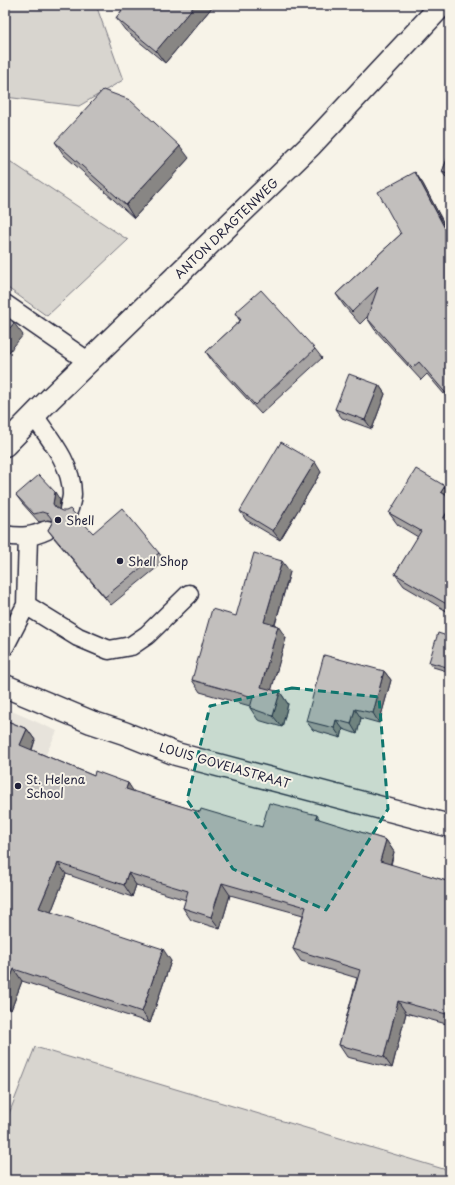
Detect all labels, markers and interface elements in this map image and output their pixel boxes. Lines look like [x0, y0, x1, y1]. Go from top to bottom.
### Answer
street label: ANTON DRAGTENWEG [170, 173, 282, 282]
place label: Shell [66, 511, 94, 529]
marker: Shell [53, 515, 63, 525]
place label: Shell Shop [128, 552, 188, 570]
marker: Shell Shop [115, 556, 125, 566]
street label: LOUIS GOVEIASTRAAT [157, 738, 293, 793]
place label: St. Helena School [26, 770, 86, 802]
marker: St. Helena School [13, 781, 23, 791]

